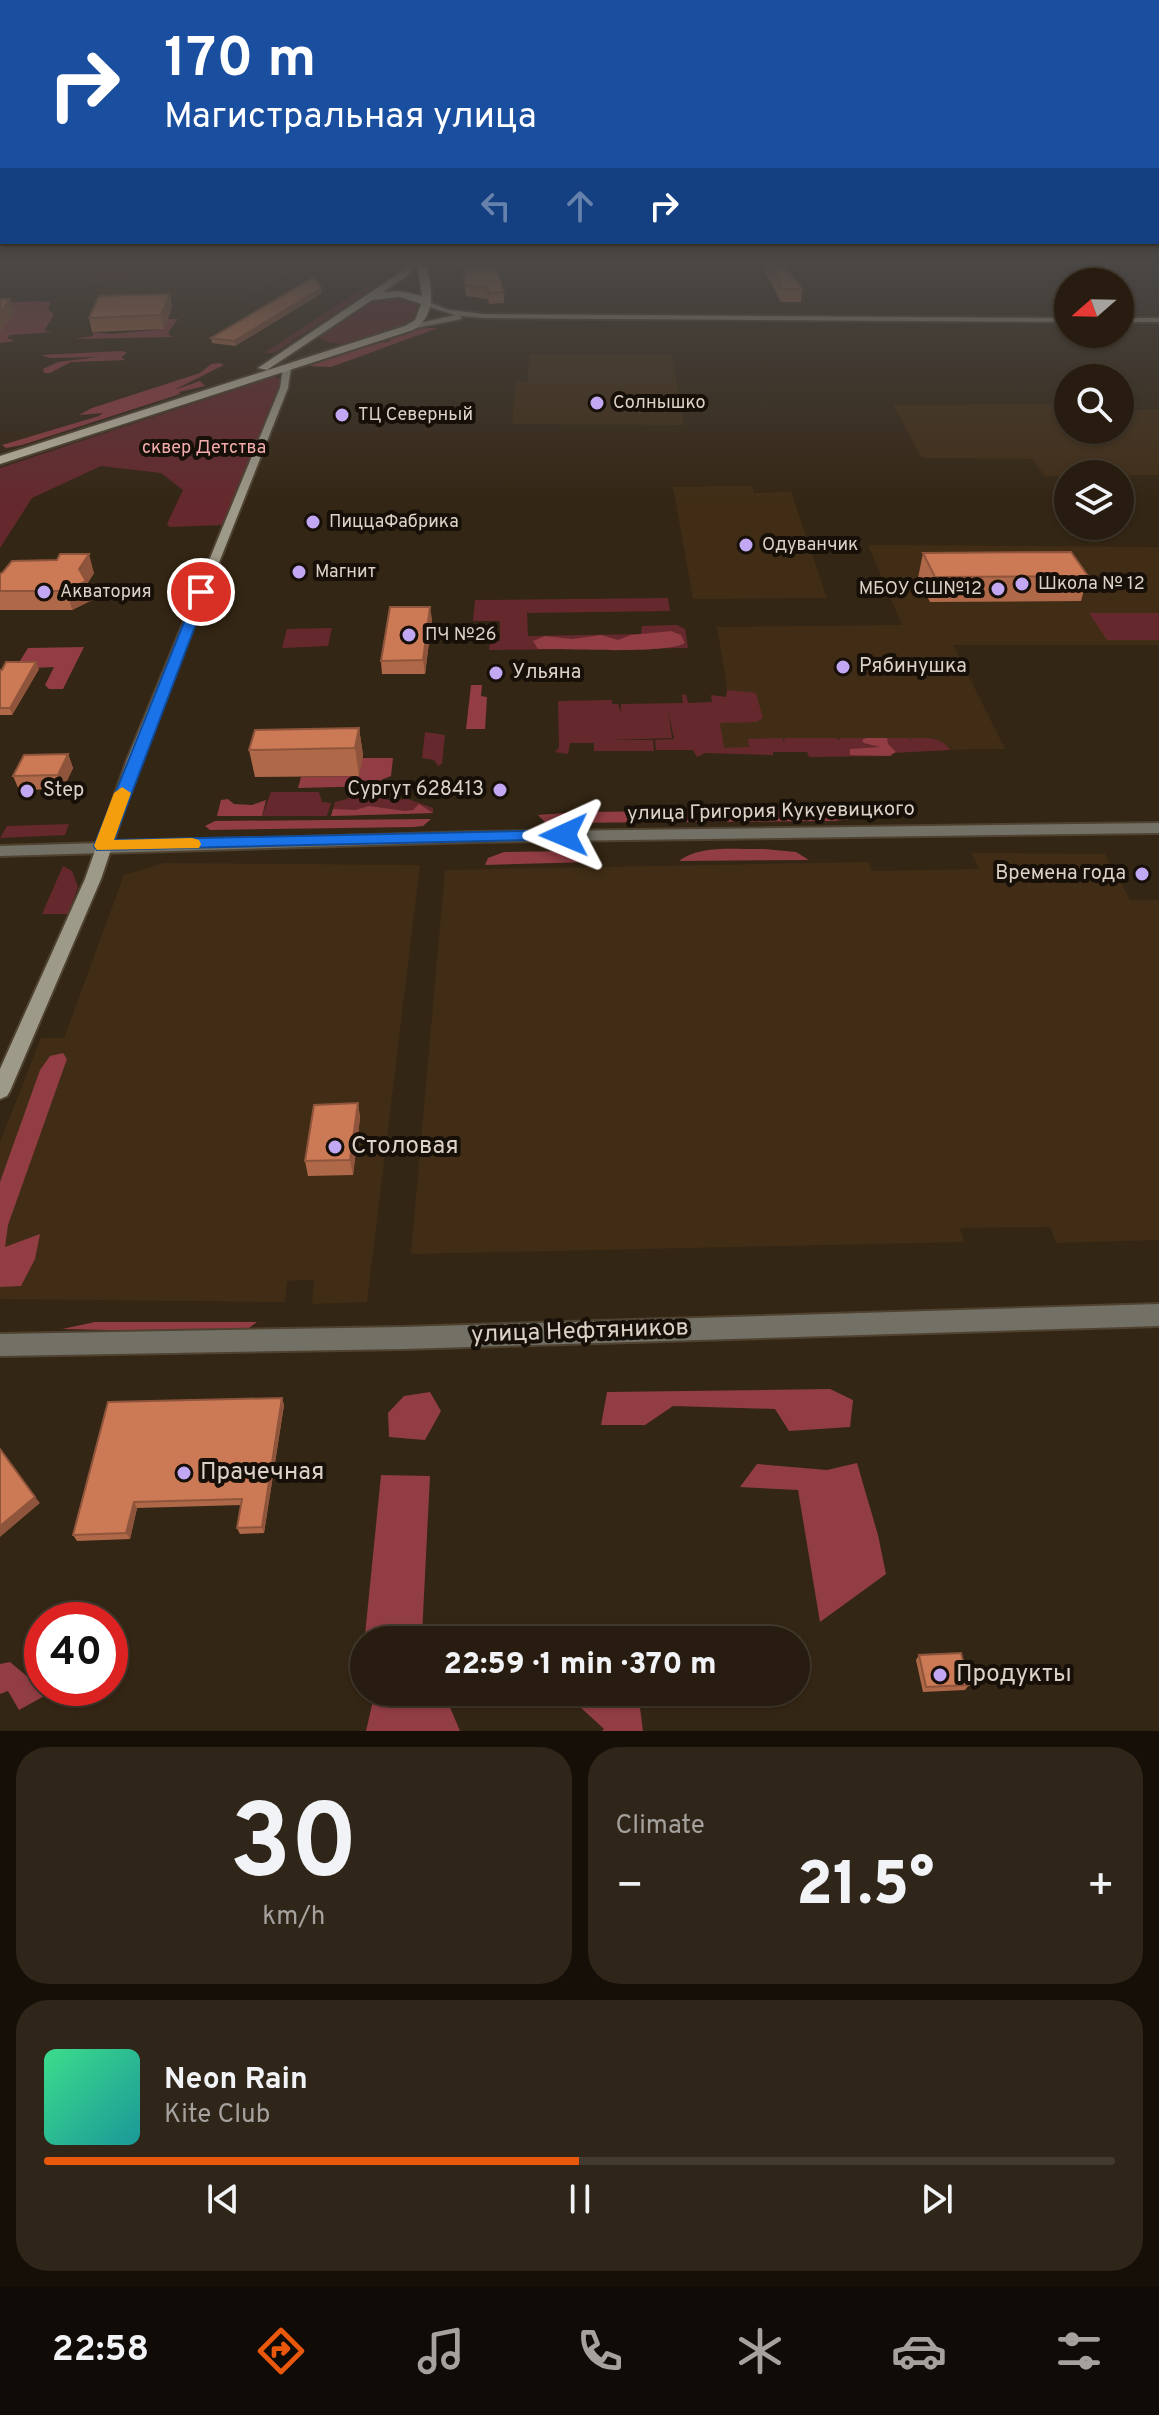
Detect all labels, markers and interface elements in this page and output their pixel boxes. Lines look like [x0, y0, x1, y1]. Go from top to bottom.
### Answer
text: 170 m [164, 26, 316, 96]
icon: right [32, 32, 136, 136]
text: Магистральная улица [164, 95, 537, 141]
icon: left [474, 184, 518, 228]
icon: ahead [558, 184, 602, 228]
icon: right [642, 184, 686, 228]
north arrow [1054, 268, 1134, 348]
map controls [1054, 268, 1134, 540]
button: search [1054, 364, 1134, 444]
place label: Солнышко [613, 392, 706, 415]
marker: Солнышко [588, 394, 606, 412]
place label: ТЦ Северный [358, 404, 473, 427]
marker: ТЦ Северный [333, 406, 351, 424]
park label: сквер Детства [142, 437, 266, 460]
button: layers [1054, 460, 1134, 540]
place label: ПиццаФабрика [329, 511, 459, 534]
marker: ПиццаФабрика [304, 513, 322, 531]
place label: Одуванчик [762, 534, 858, 557]
marker: Одуванчик [737, 536, 755, 554]
pin [167, 558, 235, 626]
place label: Магнит [315, 561, 376, 584]
marker: Магнит [290, 563, 308, 581]
icon: arrive [179, 570, 223, 614]
place label: Школа № 12 [1038, 573, 1145, 596]
marker: Школа № 12 [1013, 575, 1031, 593]
place label: МБОУ СШ№12 [859, 578, 982, 601]
marker: МБОУ СШ№12 [989, 580, 1007, 598]
place label: Акватория [60, 581, 152, 604]
marker: Акватория [35, 583, 53, 601]
place label: ПЧ №26 [425, 624, 496, 647]
marker: ПЧ №26 [400, 626, 418, 644]
place label: Рябинушка [859, 654, 967, 680]
marker: Рябинушка [834, 658, 852, 676]
place label: Ульяна [512, 660, 581, 686]
marker: Ульяна [487, 664, 505, 682]
place label: Сургут 628413 [347, 777, 484, 803]
place label: Step [43, 778, 84, 804]
marker: Сургут 628413 [491, 781, 509, 799]
marker: Step [18, 782, 36, 800]
position arrow [522, 793, 606, 877]
street label: улица Григория Кукуевицкого [627, 796, 915, 828]
place label: Времена года [995, 861, 1126, 887]
marker: Времена года [1133, 865, 1151, 883]
place label: Столовая [351, 1132, 459, 1162]
marker: Столовая [326, 1138, 344, 1156]
street label: улица Нефтяников [471, 1313, 689, 1351]
place label: Прачечная [200, 1458, 324, 1488]
marker: Прачечная [175, 1464, 193, 1482]
speed limit sign: 40 [24, 1602, 128, 1706]
text: 22:59 · 1 min · 370 m [443, 1647, 717, 1684]
place label: Продукты [956, 1660, 1072, 1690]
marker: Продукты [931, 1666, 949, 1684]
text: 30 [229, 1783, 358, 1915]
text: Climate [616, 1810, 705, 1843]
text: 21.5° [796, 1850, 934, 1926]
text: − [616, 1860, 644, 1916]
text: + [1087, 1860, 1115, 1916]
text: km/h [262, 1901, 325, 1934]
text: Neon Rain [164, 2062, 308, 2099]
text: Kite Club [164, 2099, 270, 2132]
icon: previous [201, 2177, 245, 2221]
icon: pause [558, 2177, 602, 2221]
icon: next [915, 2177, 959, 2221]
icon: directions [253, 2323, 309, 2379]
icon: music [413, 2323, 469, 2379]
icon: phone [572, 2323, 628, 2379]
icon: climate [732, 2323, 788, 2379]
icon: car [891, 2323, 947, 2379]
icon: filters [1051, 2323, 1107, 2379]
text: 22:58 [52, 2328, 149, 2374]

